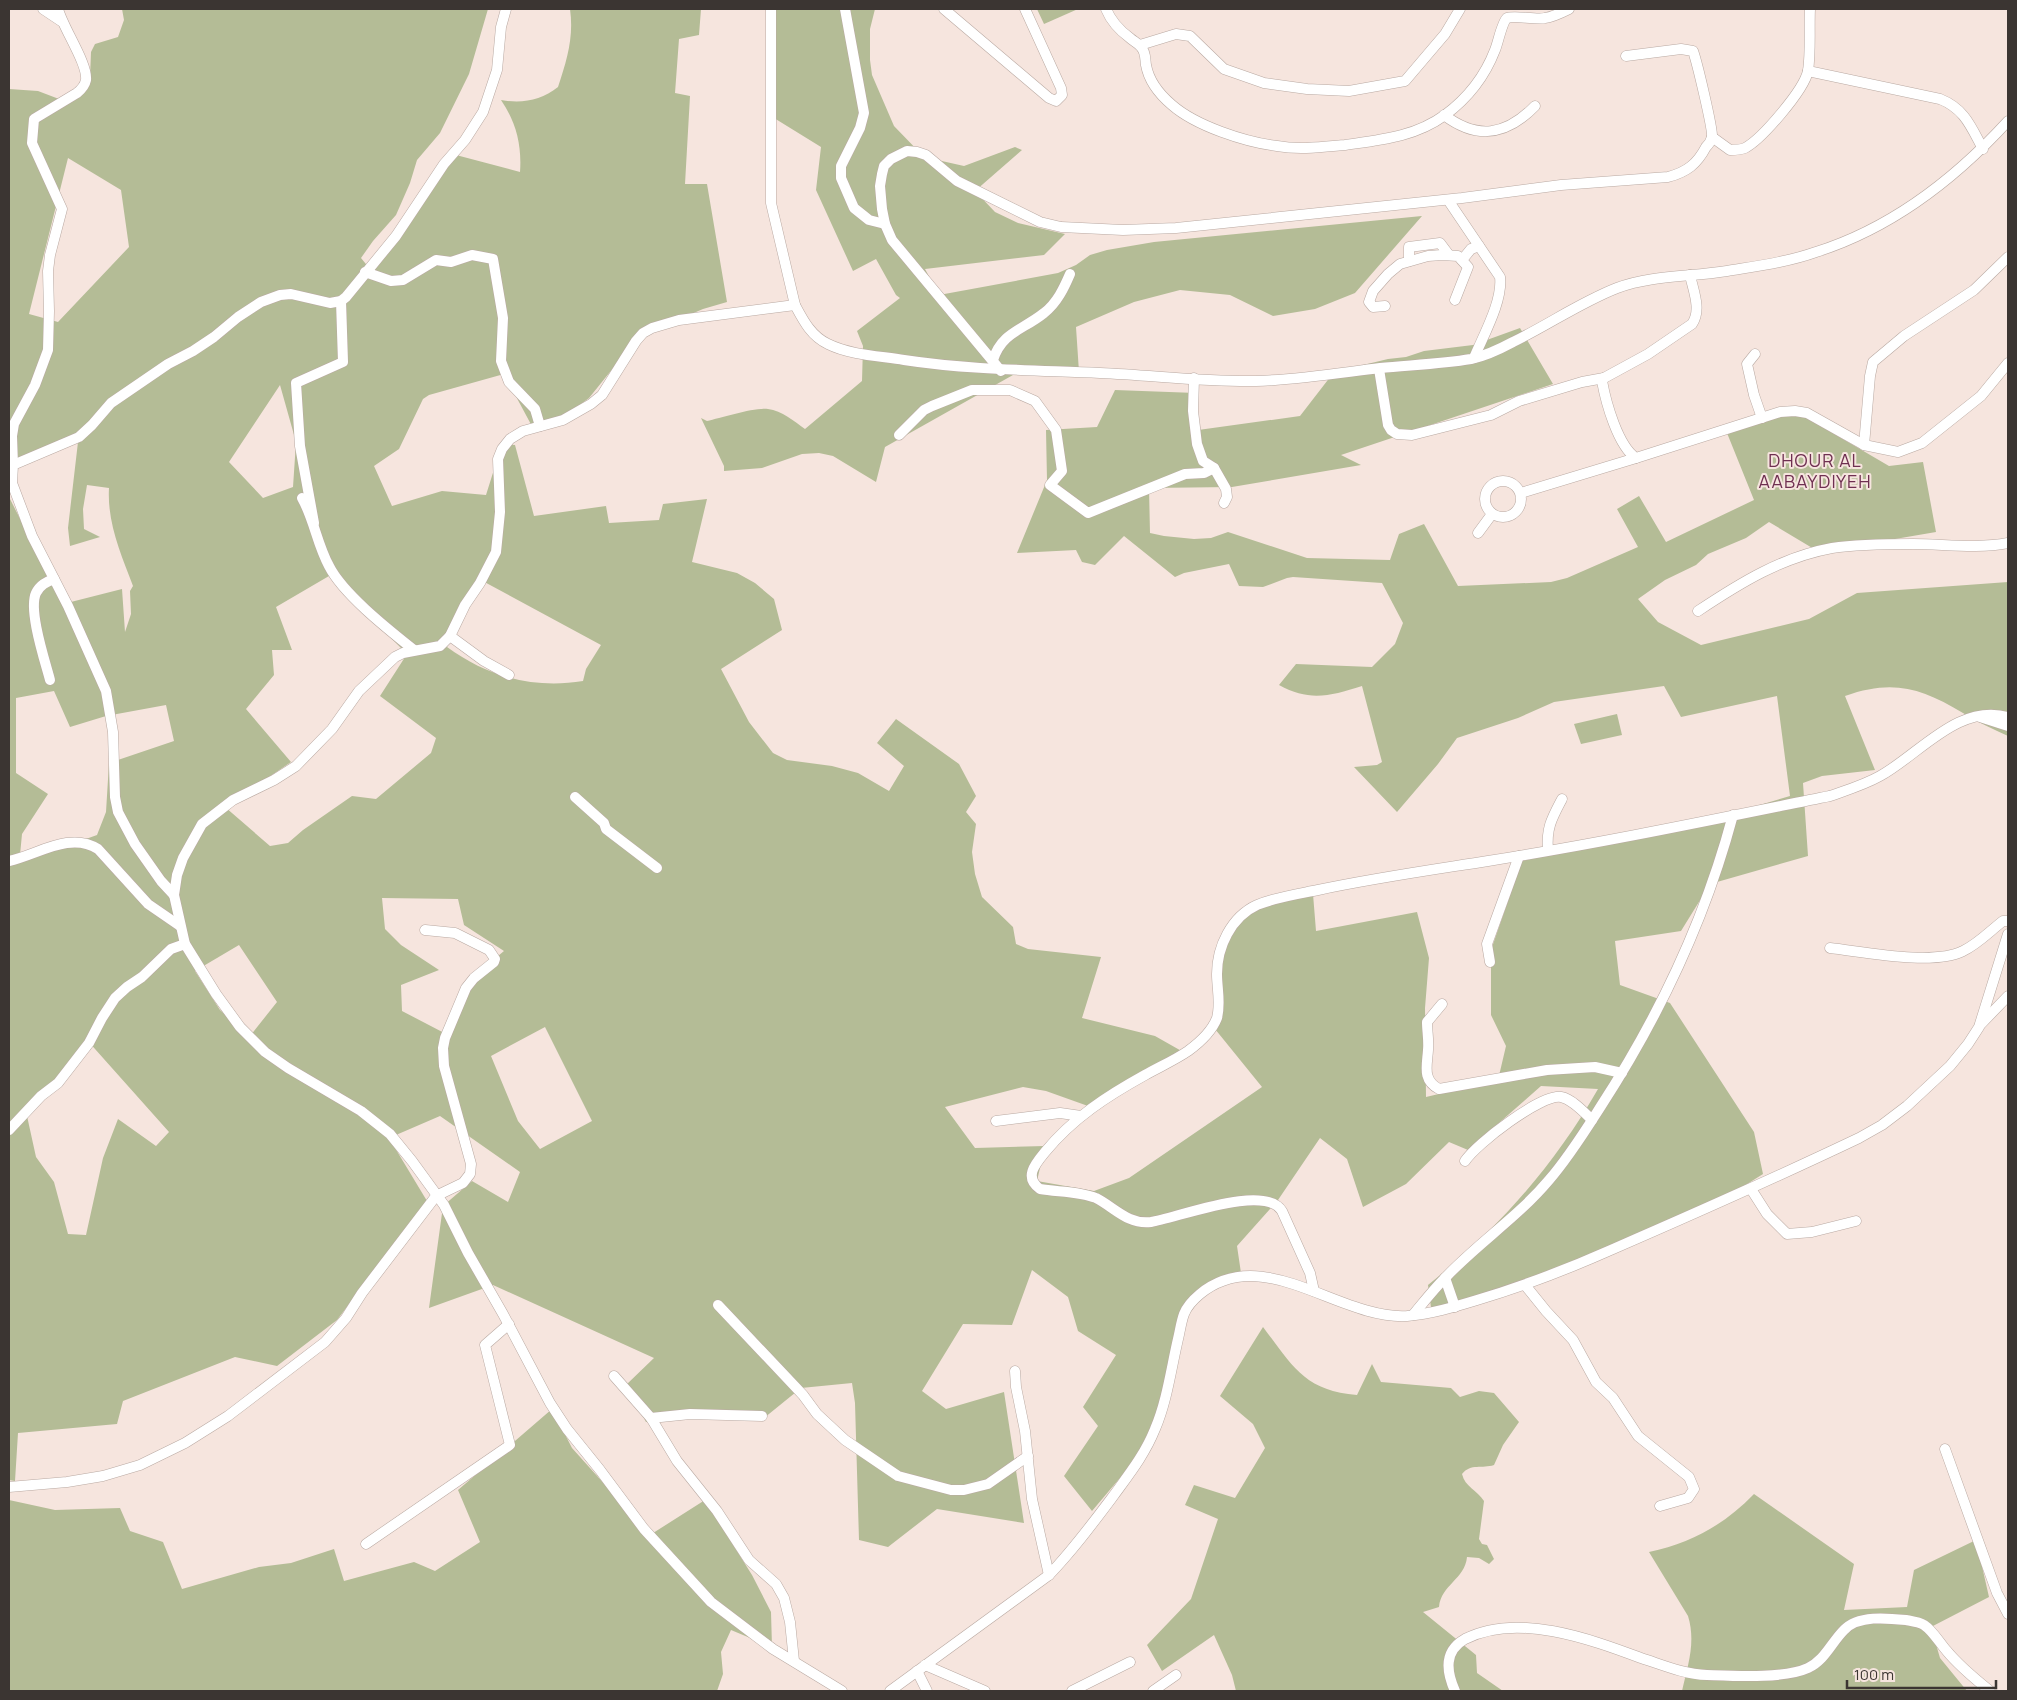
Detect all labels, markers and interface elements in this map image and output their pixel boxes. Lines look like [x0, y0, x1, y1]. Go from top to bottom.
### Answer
district label: DHOUR AL AABAYDIYEH [1759, 448, 1872, 493]
scale bar [1847, 1658, 1996, 1690]
text: 100 m [1854, 1664, 1894, 1685]

